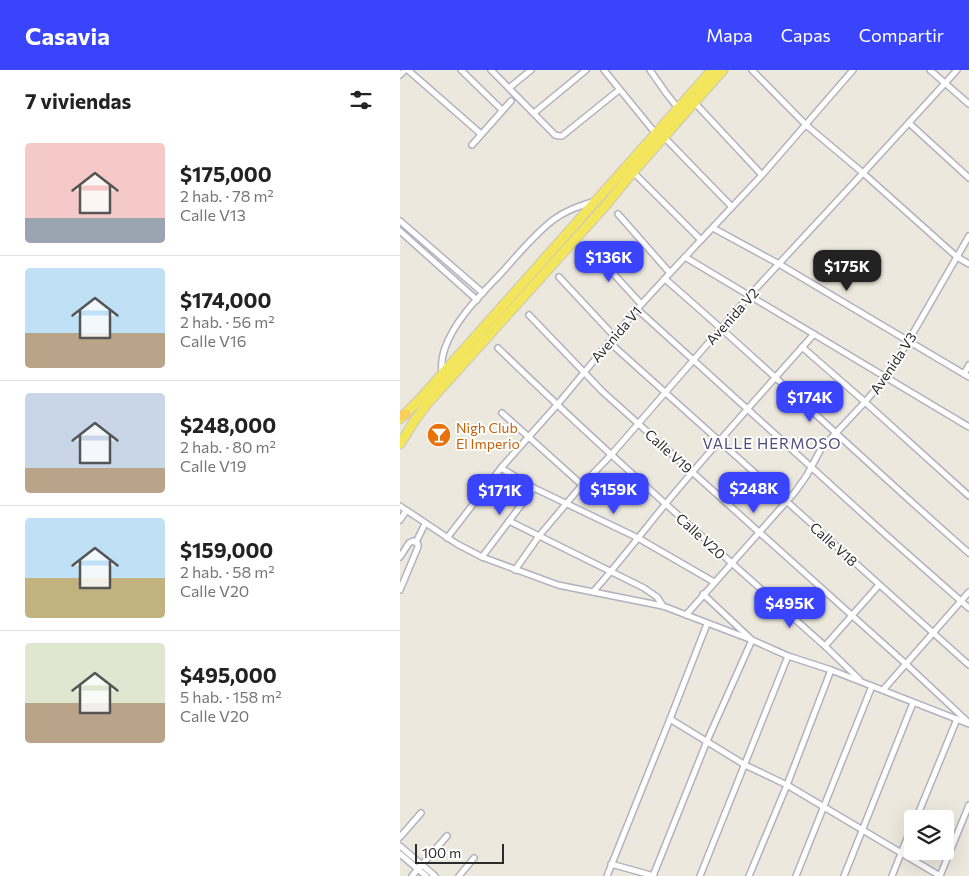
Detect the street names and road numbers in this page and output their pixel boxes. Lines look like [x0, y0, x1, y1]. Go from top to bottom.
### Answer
street label: Avenida V2 [702, 284, 762, 348]
street label: Avenida V1 [587, 303, 645, 365]
street label: Avenida V3 [866, 329, 920, 397]
street label: Calle V19 [642, 425, 696, 477]
street label: Calle V20 [673, 509, 729, 563]
street label: Calle V18 [807, 518, 861, 570]

